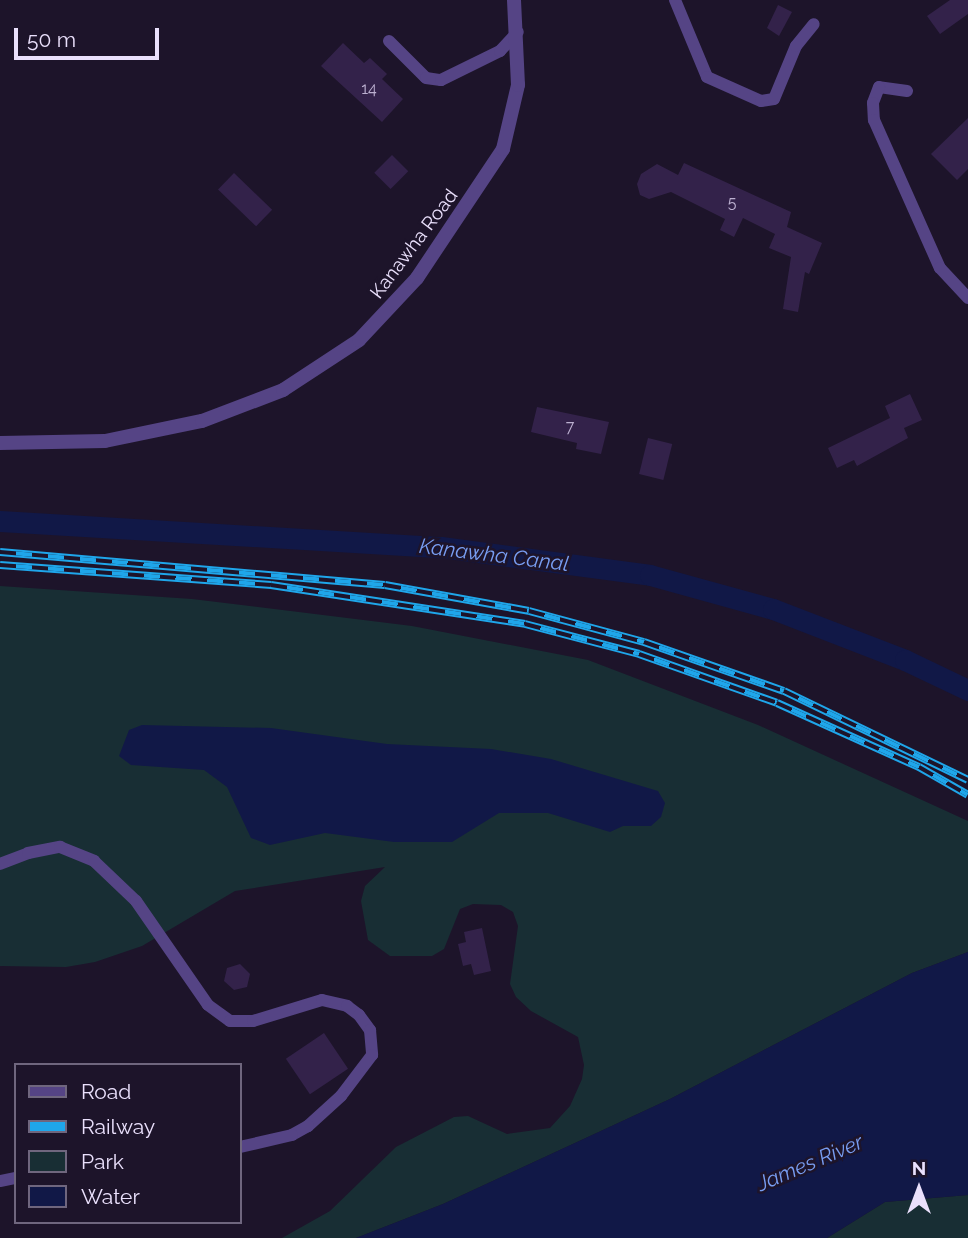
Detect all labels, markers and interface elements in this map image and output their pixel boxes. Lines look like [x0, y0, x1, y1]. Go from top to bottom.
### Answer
scale bar [18, 14, 163, 58]
text: 50 m [27, 27, 76, 52]
house number: 14 [361, 79, 377, 99]
street label: Kanawha Road [365, 185, 463, 303]
house number: 5 [728, 193, 736, 213]
house number: 7 [566, 417, 574, 437]
water label: Kanawha Canal [418, 533, 570, 577]
legend [14, 1063, 242, 1224]
text: Road [81, 1079, 131, 1104]
text: Railway [81, 1114, 155, 1139]
water label: James River [753, 1129, 867, 1197]
text: Park [81, 1149, 124, 1174]
north arrow [884, 1154, 954, 1224]
text: N [912, 1157, 926, 1179]
text: Water [81, 1184, 140, 1209]

